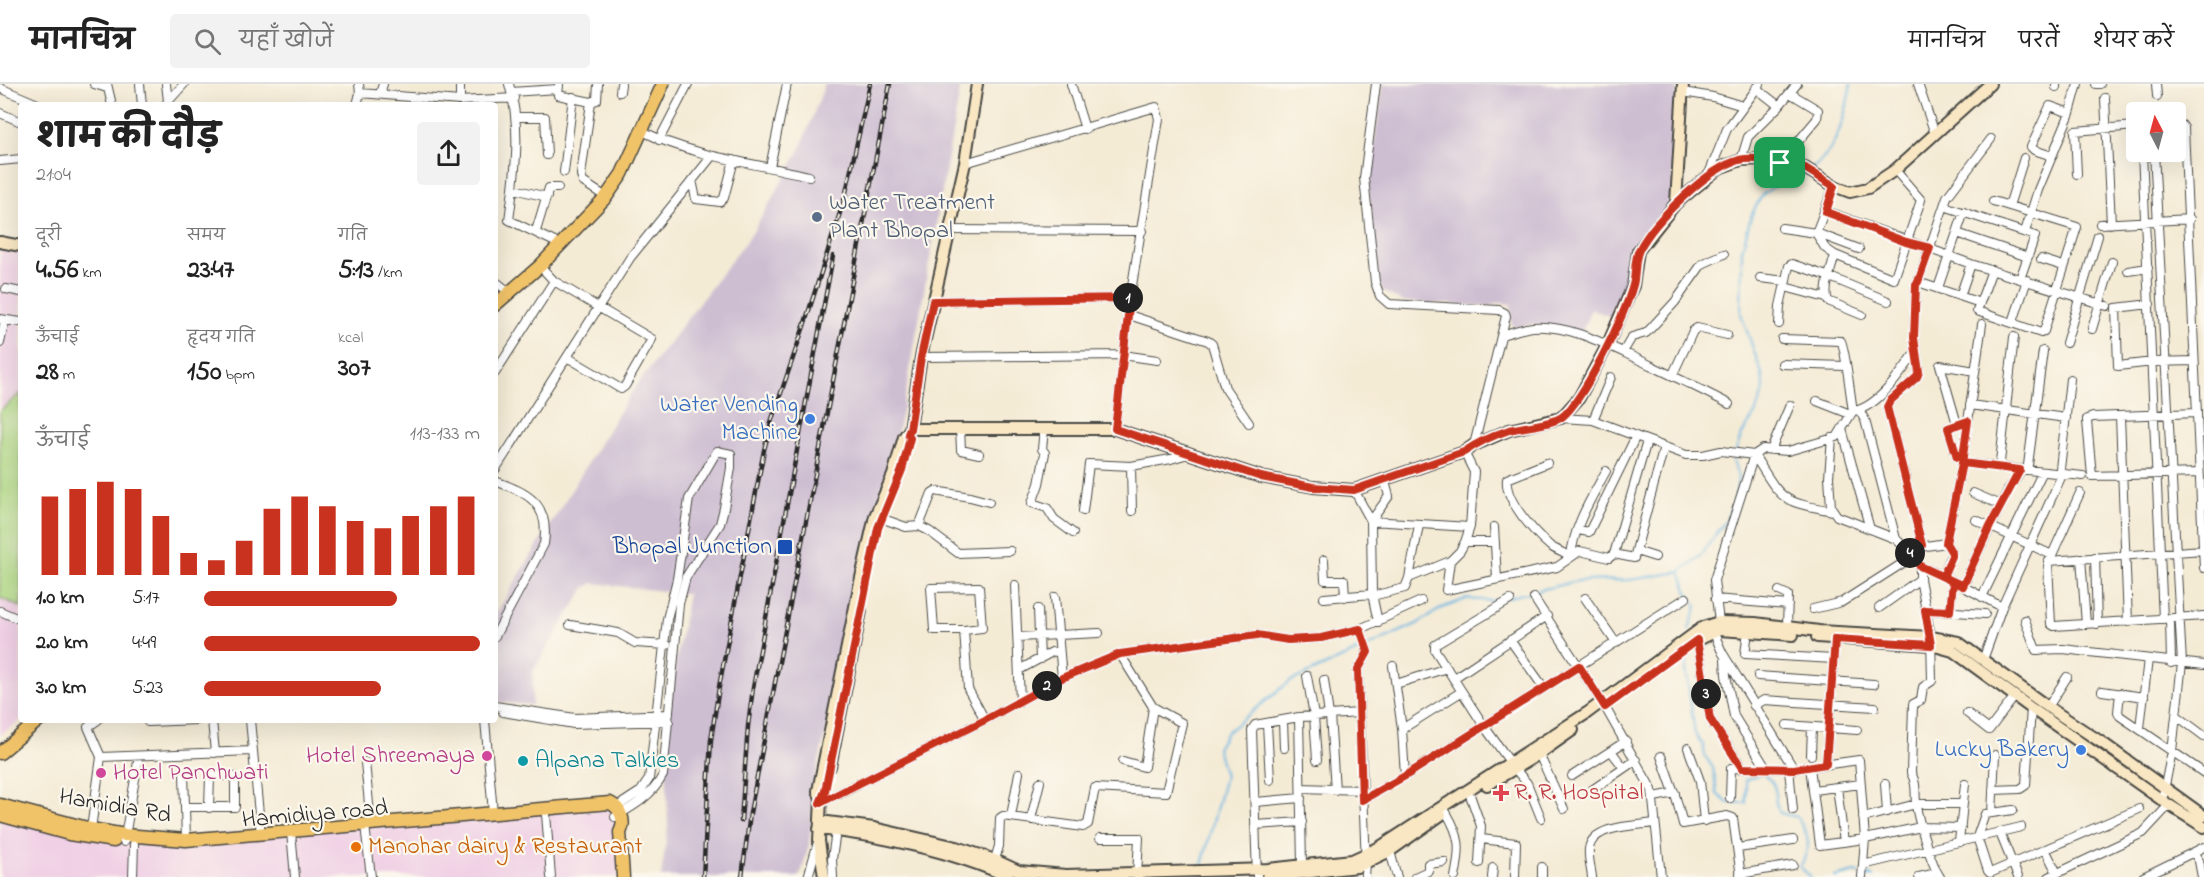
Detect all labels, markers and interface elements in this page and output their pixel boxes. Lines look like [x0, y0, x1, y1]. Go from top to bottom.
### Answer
search box [170, 14, 590, 68]
text: मानचित्र [30, 22, 134, 63]
icon: search [191, 25, 224, 58]
text: यहाँ खोजें [239, 26, 334, 58]
text: मानचित्र [1908, 27, 1985, 57]
text: परतें [2018, 27, 2059, 57]
text: शेयर करें [2092, 27, 2174, 57]
north arrow [2126, 102, 2186, 162]
map controls [2126, 102, 2186, 162]
text: शाम की दौड़ [36, 114, 220, 162]
button: share [417, 122, 480, 185]
pin [1754, 137, 1805, 188]
icon: arrive [1763, 146, 1796, 179]
text: 21:04 [36, 161, 71, 190]
place label: Water Treatment Plant Bhopal [829, 186, 995, 249]
marker: Water Treatment Plant Bhopal [810, 210, 824, 224]
text: दूरी [36, 224, 61, 248]
text: समय [187, 224, 225, 248]
text: गति [338, 224, 367, 248]
text: 4.56 [36, 252, 78, 290]
text: 23:47 [187, 252, 234, 290]
text: 5:13 [338, 252, 374, 290]
text: km [78, 261, 102, 285]
text: /km [374, 261, 402, 285]
pin: 1 [1113, 283, 1143, 313]
text: 1 [1125, 286, 1131, 310]
text: ऊँचाई [36, 326, 79, 350]
text: हृदय गति [187, 326, 255, 350]
text: kcal [338, 326, 363, 350]
text: 307 [338, 350, 371, 388]
text: 28 [36, 354, 59, 392]
text: 150 [187, 354, 221, 392]
text: m [59, 363, 75, 387]
text: bpm [221, 363, 255, 387]
place label: Water Vending Machine [660, 388, 798, 451]
marker: Water Vending Machine [803, 412, 817, 426]
text: 113–133 m [410, 420, 480, 449]
text: ऊँचाई [36, 427, 90, 456]
place label: Bhopal Junction [612, 530, 772, 565]
marker: Bhopal Junction [776, 538, 794, 556]
pin: 4 [1895, 538, 1925, 568]
text: 4 [1907, 541, 1913, 565]
text: 1.0 km [36, 584, 84, 613]
text: 5:17 [132, 584, 160, 613]
text: 2.0 km [36, 629, 88, 658]
text: 4:49 [132, 629, 156, 658]
pin: 2 [1032, 671, 1062, 701]
text: 3.0 km [36, 674, 86, 703]
text: 5:23 [132, 674, 163, 703]
text: 2 [1043, 674, 1051, 698]
pin: 3 [1691, 679, 1721, 709]
text: 3 [1703, 682, 1709, 706]
place label: Lucky Bakery [1935, 733, 2069, 769]
place label: Hotel Shreemaya [306, 739, 475, 775]
marker: Lucky Bakery [2074, 743, 2088, 757]
place label: Alpana Talkies [535, 744, 679, 779]
marker: Hotel Shreemaya [480, 749, 494, 763]
marker: Alpana Talkies [516, 754, 530, 768]
place label: Hotel Panchwati [113, 756, 269, 791]
marker: Hotel Panchwati [94, 766, 108, 780]
place label: R. R. Hospital [1514, 776, 1643, 811]
street label: Hamidia Rd [56, 780, 174, 834]
marker: R. R. Hospital [1492, 784, 1510, 802]
street label: Hamidiya road [241, 791, 390, 840]
place label: Manohar dairy & Restaurant [368, 830, 643, 866]
marker: Manohar dairy & Restaurant [349, 840, 363, 854]

